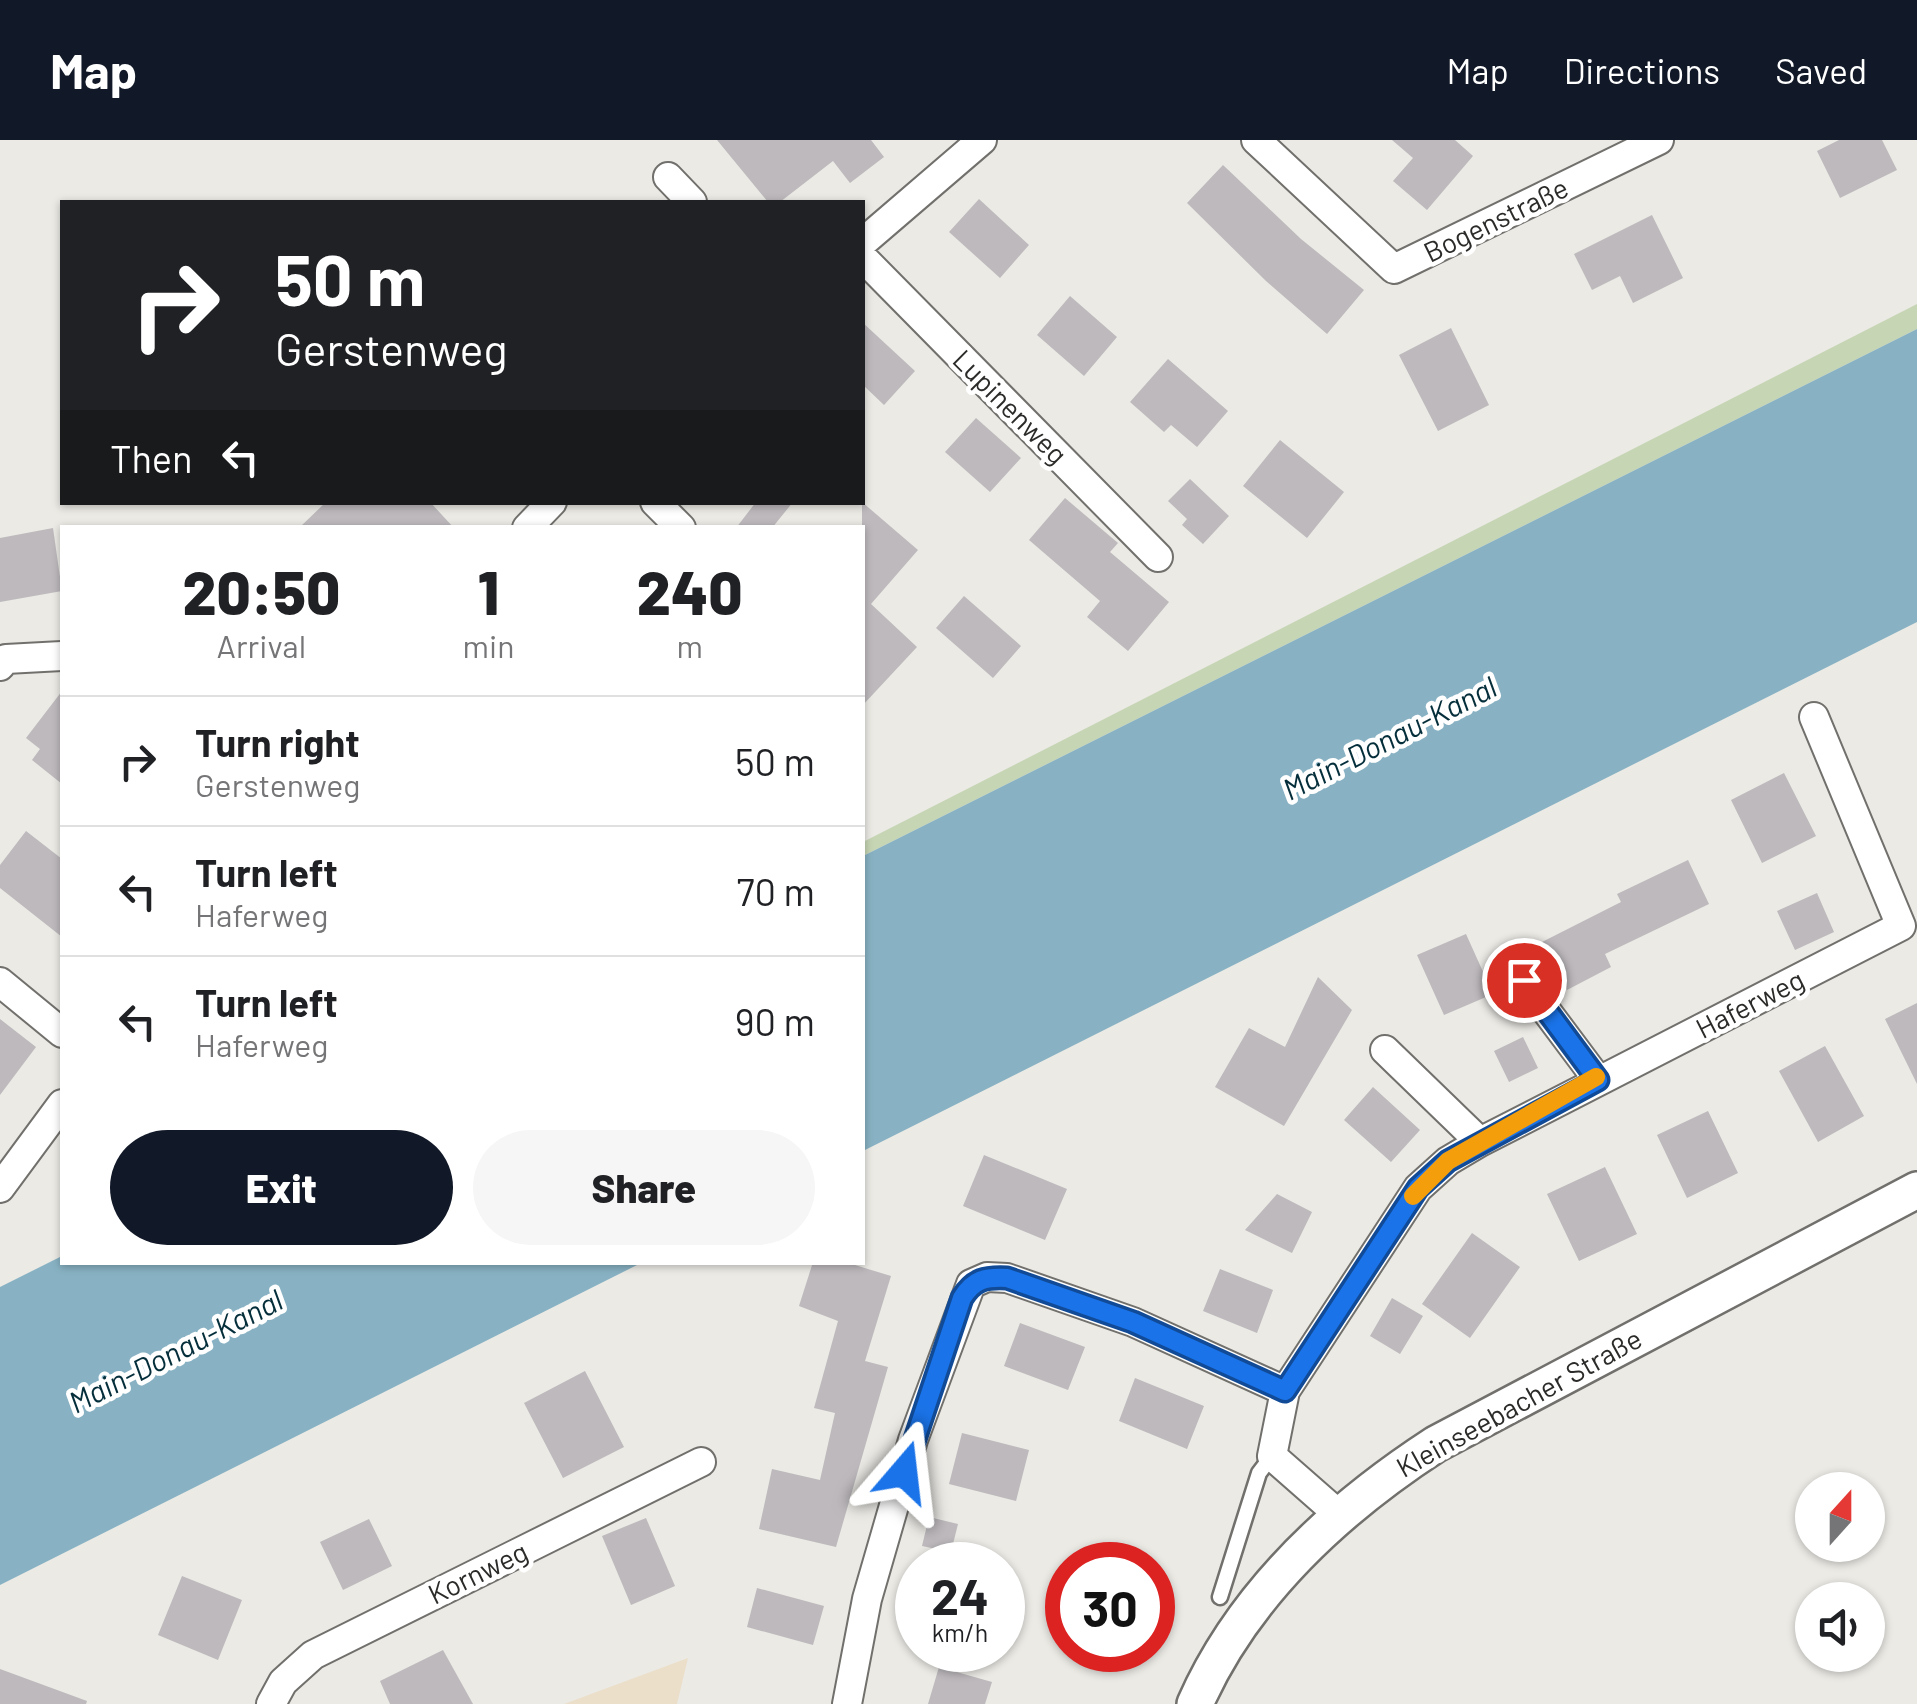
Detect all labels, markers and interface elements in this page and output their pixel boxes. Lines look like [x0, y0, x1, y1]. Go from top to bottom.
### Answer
text: Map [50, 41, 137, 99]
text: Map [1447, 49, 1509, 91]
text: Directions [1564, 49, 1720, 91]
text: Saved [1775, 49, 1867, 91]
street label: Bogenstraße [1418, 170, 1573, 269]
text: 50 m [275, 236, 425, 320]
icon: right [110, 240, 240, 370]
text: Gerstenweg [275, 321, 508, 375]
street label: Lupinenweg [946, 342, 1075, 471]
icon: left [213, 430, 268, 485]
text: Then [110, 435, 193, 481]
text: 20:50 [182, 555, 340, 627]
text: 1 [478, 555, 499, 627]
text: 240 [637, 555, 743, 627]
text: Arrival [217, 626, 306, 664]
text: min [463, 626, 514, 664]
text: m [676, 626, 703, 664]
water label: Main-Donau-Kanal [1276, 668, 1502, 807]
text: Turn right [195, 719, 360, 765]
icon: right [110, 734, 165, 789]
text: 50 m [735, 738, 815, 784]
text: Gerstenweg [195, 765, 360, 803]
text: Turn left [195, 849, 338, 895]
icon: left [110, 864, 165, 919]
text: 70 m [737, 868, 815, 914]
text: Haferweg [195, 895, 328, 933]
pin [1482, 938, 1567, 1023]
icon: arrive [1497, 953, 1552, 1008]
street label: Haferweg [1690, 961, 1809, 1045]
text: Turn left [195, 979, 338, 1025]
icon: left [110, 994, 165, 1049]
text: 90 m [735, 998, 815, 1044]
text: Haferweg [195, 1025, 328, 1063]
button: Exit [110, 1130, 453, 1245]
button: Share [473, 1130, 815, 1245]
water label: Main-Donau-Kanal [62, 1281, 288, 1420]
street label: Kleinseebacher Straße [1390, 1321, 1647, 1484]
position arrow [852, 1420, 956, 1524]
north arrow [1795, 1472, 1885, 1562]
map controls [1795, 1472, 1885, 1672]
street label: Kornweg [422, 1533, 533, 1611]
speed limit sign: 30 [1045, 1542, 1175, 1672]
text: 24 [931, 1565, 989, 1625]
button: sound [1795, 1582, 1885, 1672]
text: km/h [932, 1617, 988, 1647]

